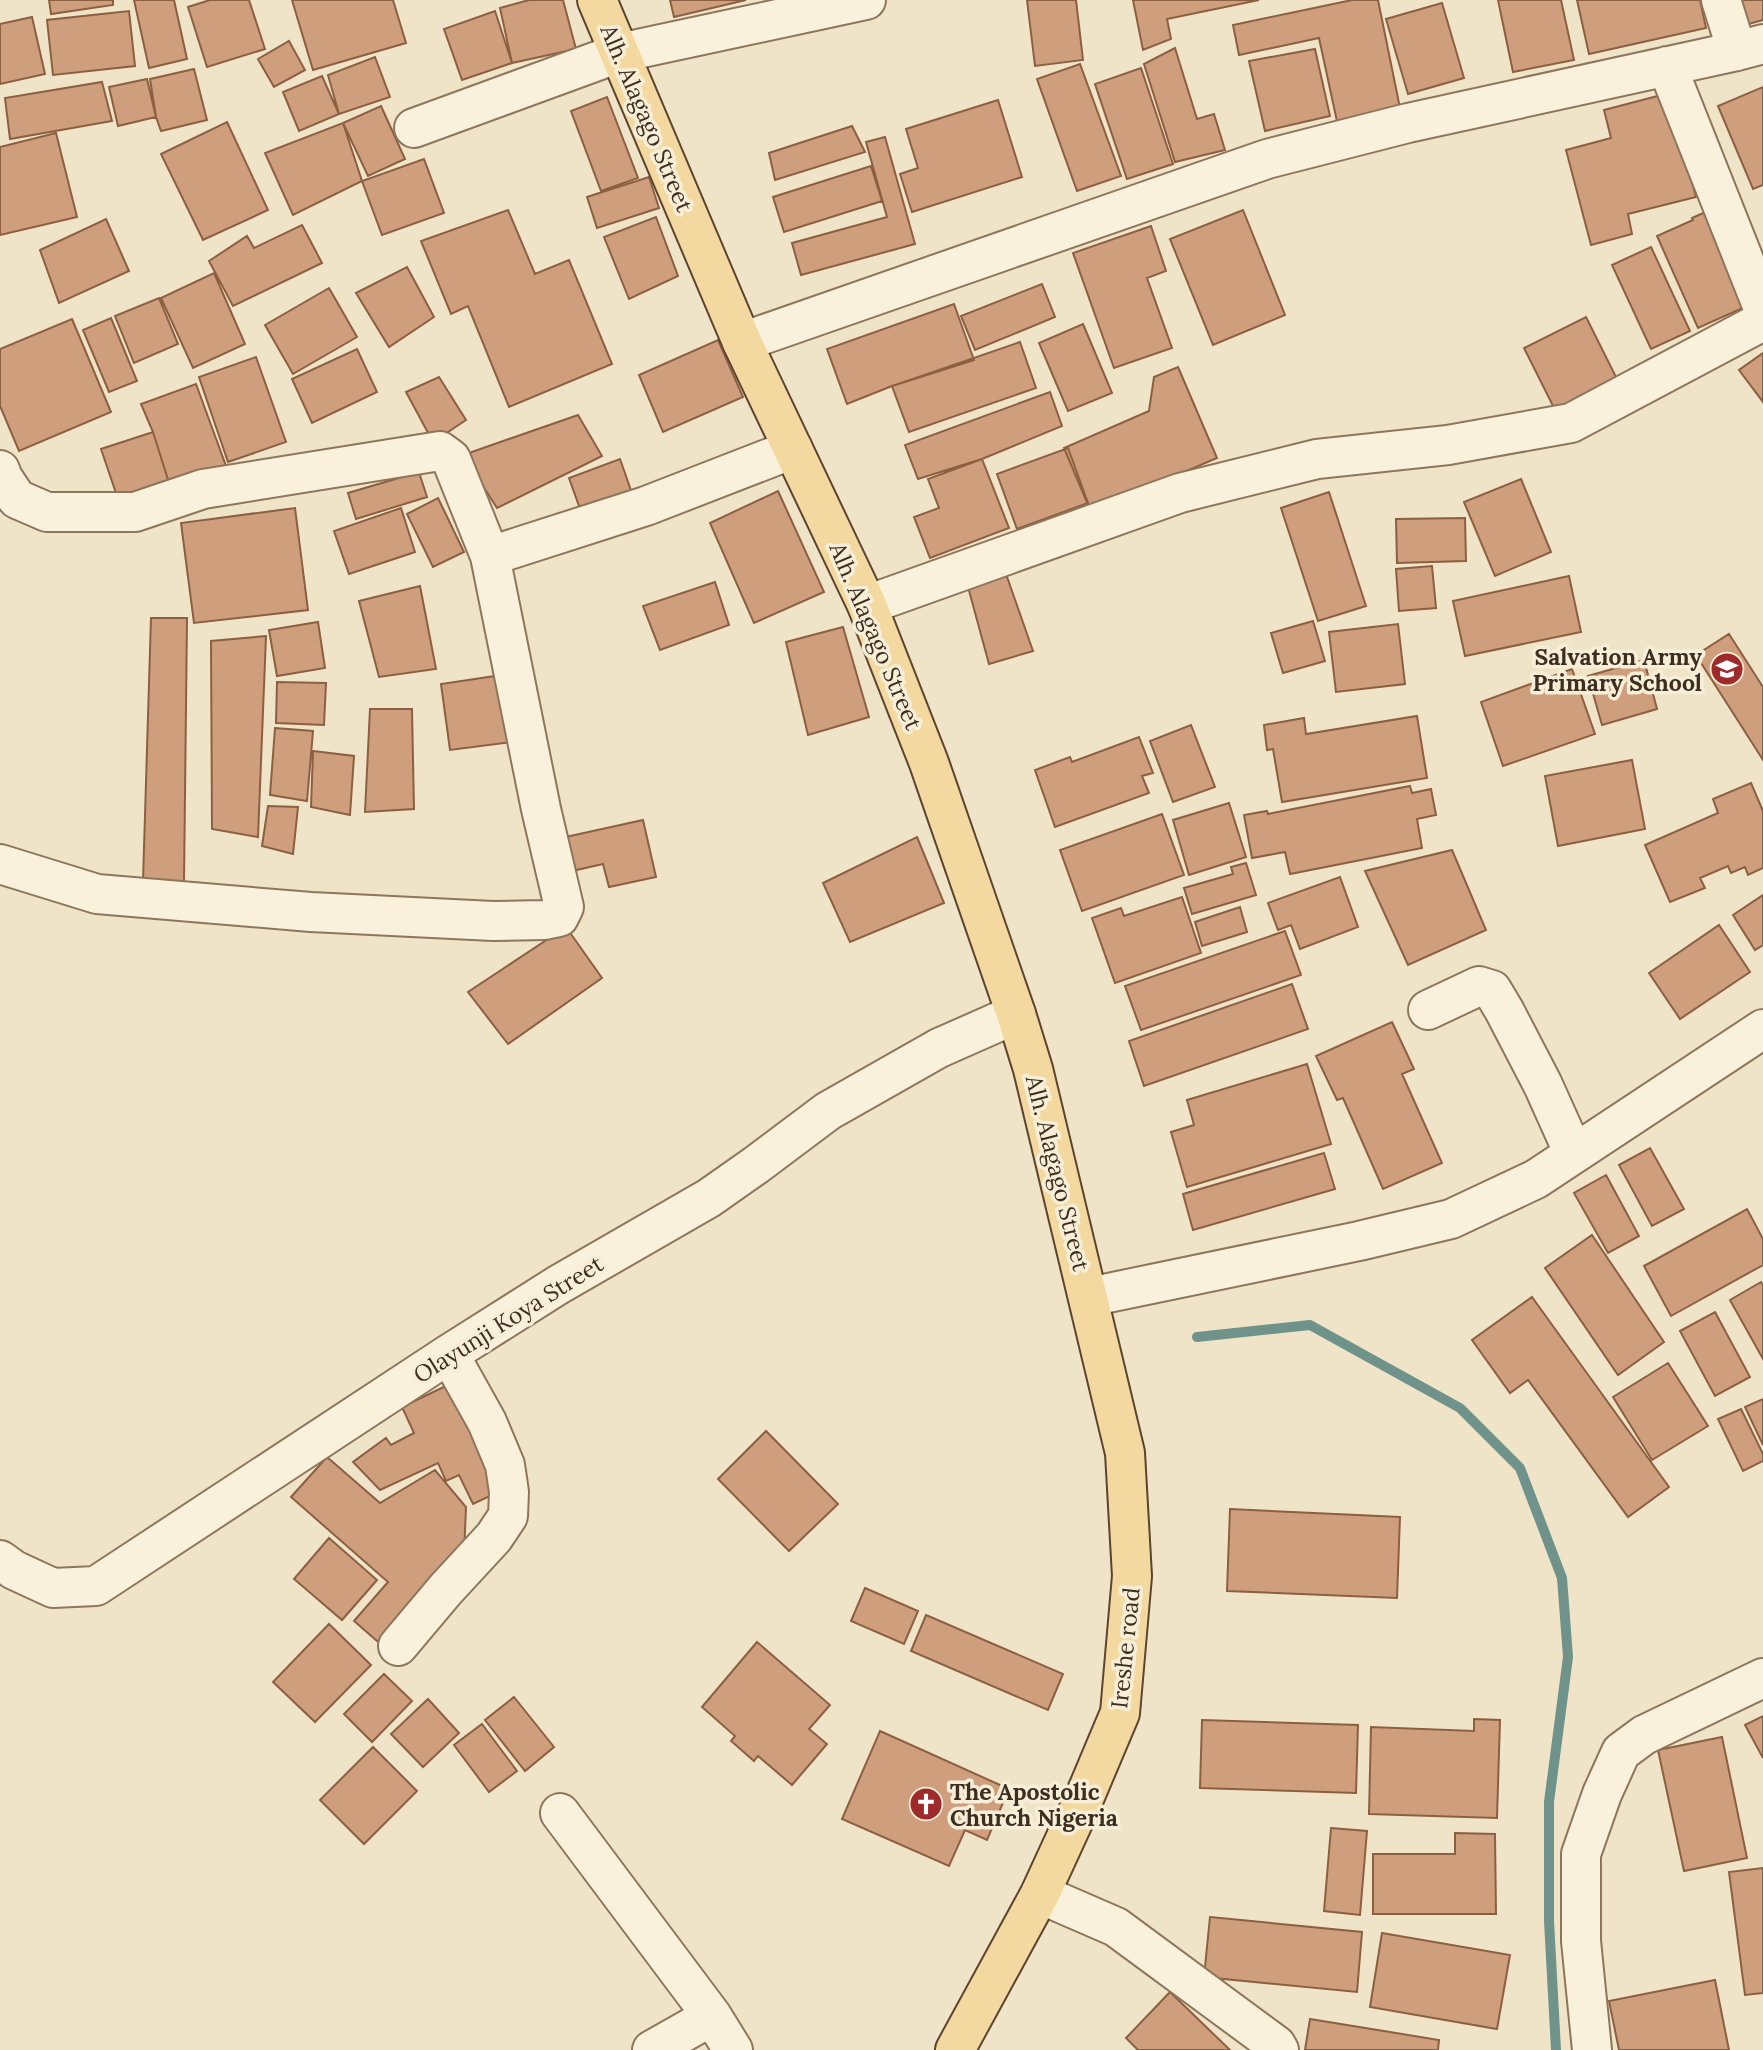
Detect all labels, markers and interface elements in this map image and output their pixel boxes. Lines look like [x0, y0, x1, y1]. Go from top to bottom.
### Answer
street label: Alh. Alagago Street [594, 19, 700, 216]
street label: Alh. Alagago Street [823, 537, 929, 734]
place label: Salvation Army Primary School [1532, 642, 1702, 697]
school or university icon: Salvation Army Primary School [1708, 650, 1746, 688]
street label: Alh. Alagago Street [1019, 1071, 1096, 1274]
street label: Olayunji Koya Street [408, 1249, 608, 1389]
street label: Ireshe road [1104, 1586, 1146, 1710]
place label: The Apostolic Church Nigeria [950, 1777, 1118, 1832]
church icon: The Apostolic Church Nigeria [907, 1785, 945, 1823]

